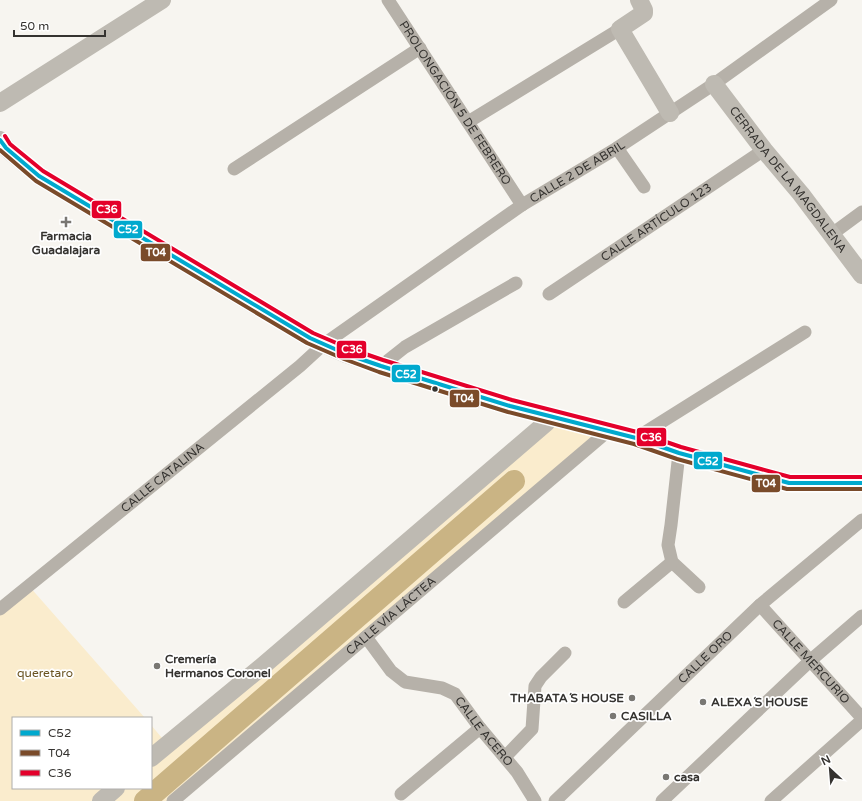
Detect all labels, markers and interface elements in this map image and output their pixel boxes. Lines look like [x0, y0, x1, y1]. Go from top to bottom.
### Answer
scale bar [14, 12, 105, 38]
street label: PROLONGACIÓN 5 DE FEBRERO [397, 18, 514, 188]
text: 50 m [20, 19, 49, 33]
street label: CERRADA DE LA MAGDALENA [727, 104, 850, 256]
street label: CALLE 2 DE ABRIL [527, 138, 628, 206]
street label: CALLE ARTÍCULO 123 [598, 180, 714, 264]
line badge: C36 [91, 200, 122, 219]
text: C36 [96, 203, 118, 216]
marker: Farmacia Guadalajara [61, 217, 71, 227]
line badge: C52 [113, 220, 143, 239]
text: C52 [117, 223, 139, 236]
place label: Farmacia Guadalajara [32, 229, 100, 258]
line badge: T04 [140, 243, 171, 262]
text: T04 [145, 246, 166, 259]
line badge: C36 [336, 340, 367, 359]
text: C36 [341, 343, 363, 356]
line badge: C52 [391, 364, 421, 383]
text: C52 [395, 368, 417, 381]
unlabelled marker [430, 384, 440, 394]
line badge: T04 [449, 389, 480, 408]
text: T04 [453, 392, 474, 405]
line badge: C36 [636, 427, 667, 447]
text: C36 [640, 431, 662, 444]
street label: CALLE CATALINA [118, 440, 207, 515]
line badge: C52 [693, 451, 723, 470]
text: C52 [697, 455, 719, 468]
line badge: T04 [751, 474, 781, 493]
text: T04 [755, 477, 776, 490]
street label: CALLE VÍA LÁCTEA [343, 574, 439, 658]
street label: CALLE MERCURIO [769, 616, 853, 707]
street label: CALLE ORO [675, 628, 736, 686]
place label: Cremería Hermanos Coronel [165, 652, 271, 680]
marker: Cremería Hermanos Coronel [152, 661, 162, 671]
park label: queretaro [17, 666, 73, 680]
place label: THABATA´S HOUSE [509, 691, 624, 705]
marker: THABATA´S HOUSE [627, 693, 637, 703]
street label: CALLE ACERO [452, 694, 516, 769]
place label: ALEXA´S HOUSE [711, 695, 809, 709]
marker: ALEXA´S HOUSE [698, 697, 708, 707]
place label: CASILLA [621, 709, 672, 723]
marker: CASILLA [608, 711, 618, 721]
legend [12, 717, 152, 789]
text: C52 [48, 726, 71, 740]
text: T04 [48, 746, 71, 760]
north arrow [810, 749, 850, 789]
text: N [819, 753, 833, 768]
text: C36 [48, 766, 71, 780]
place label: casa [674, 770, 700, 784]
marker: casa [661, 772, 671, 782]

